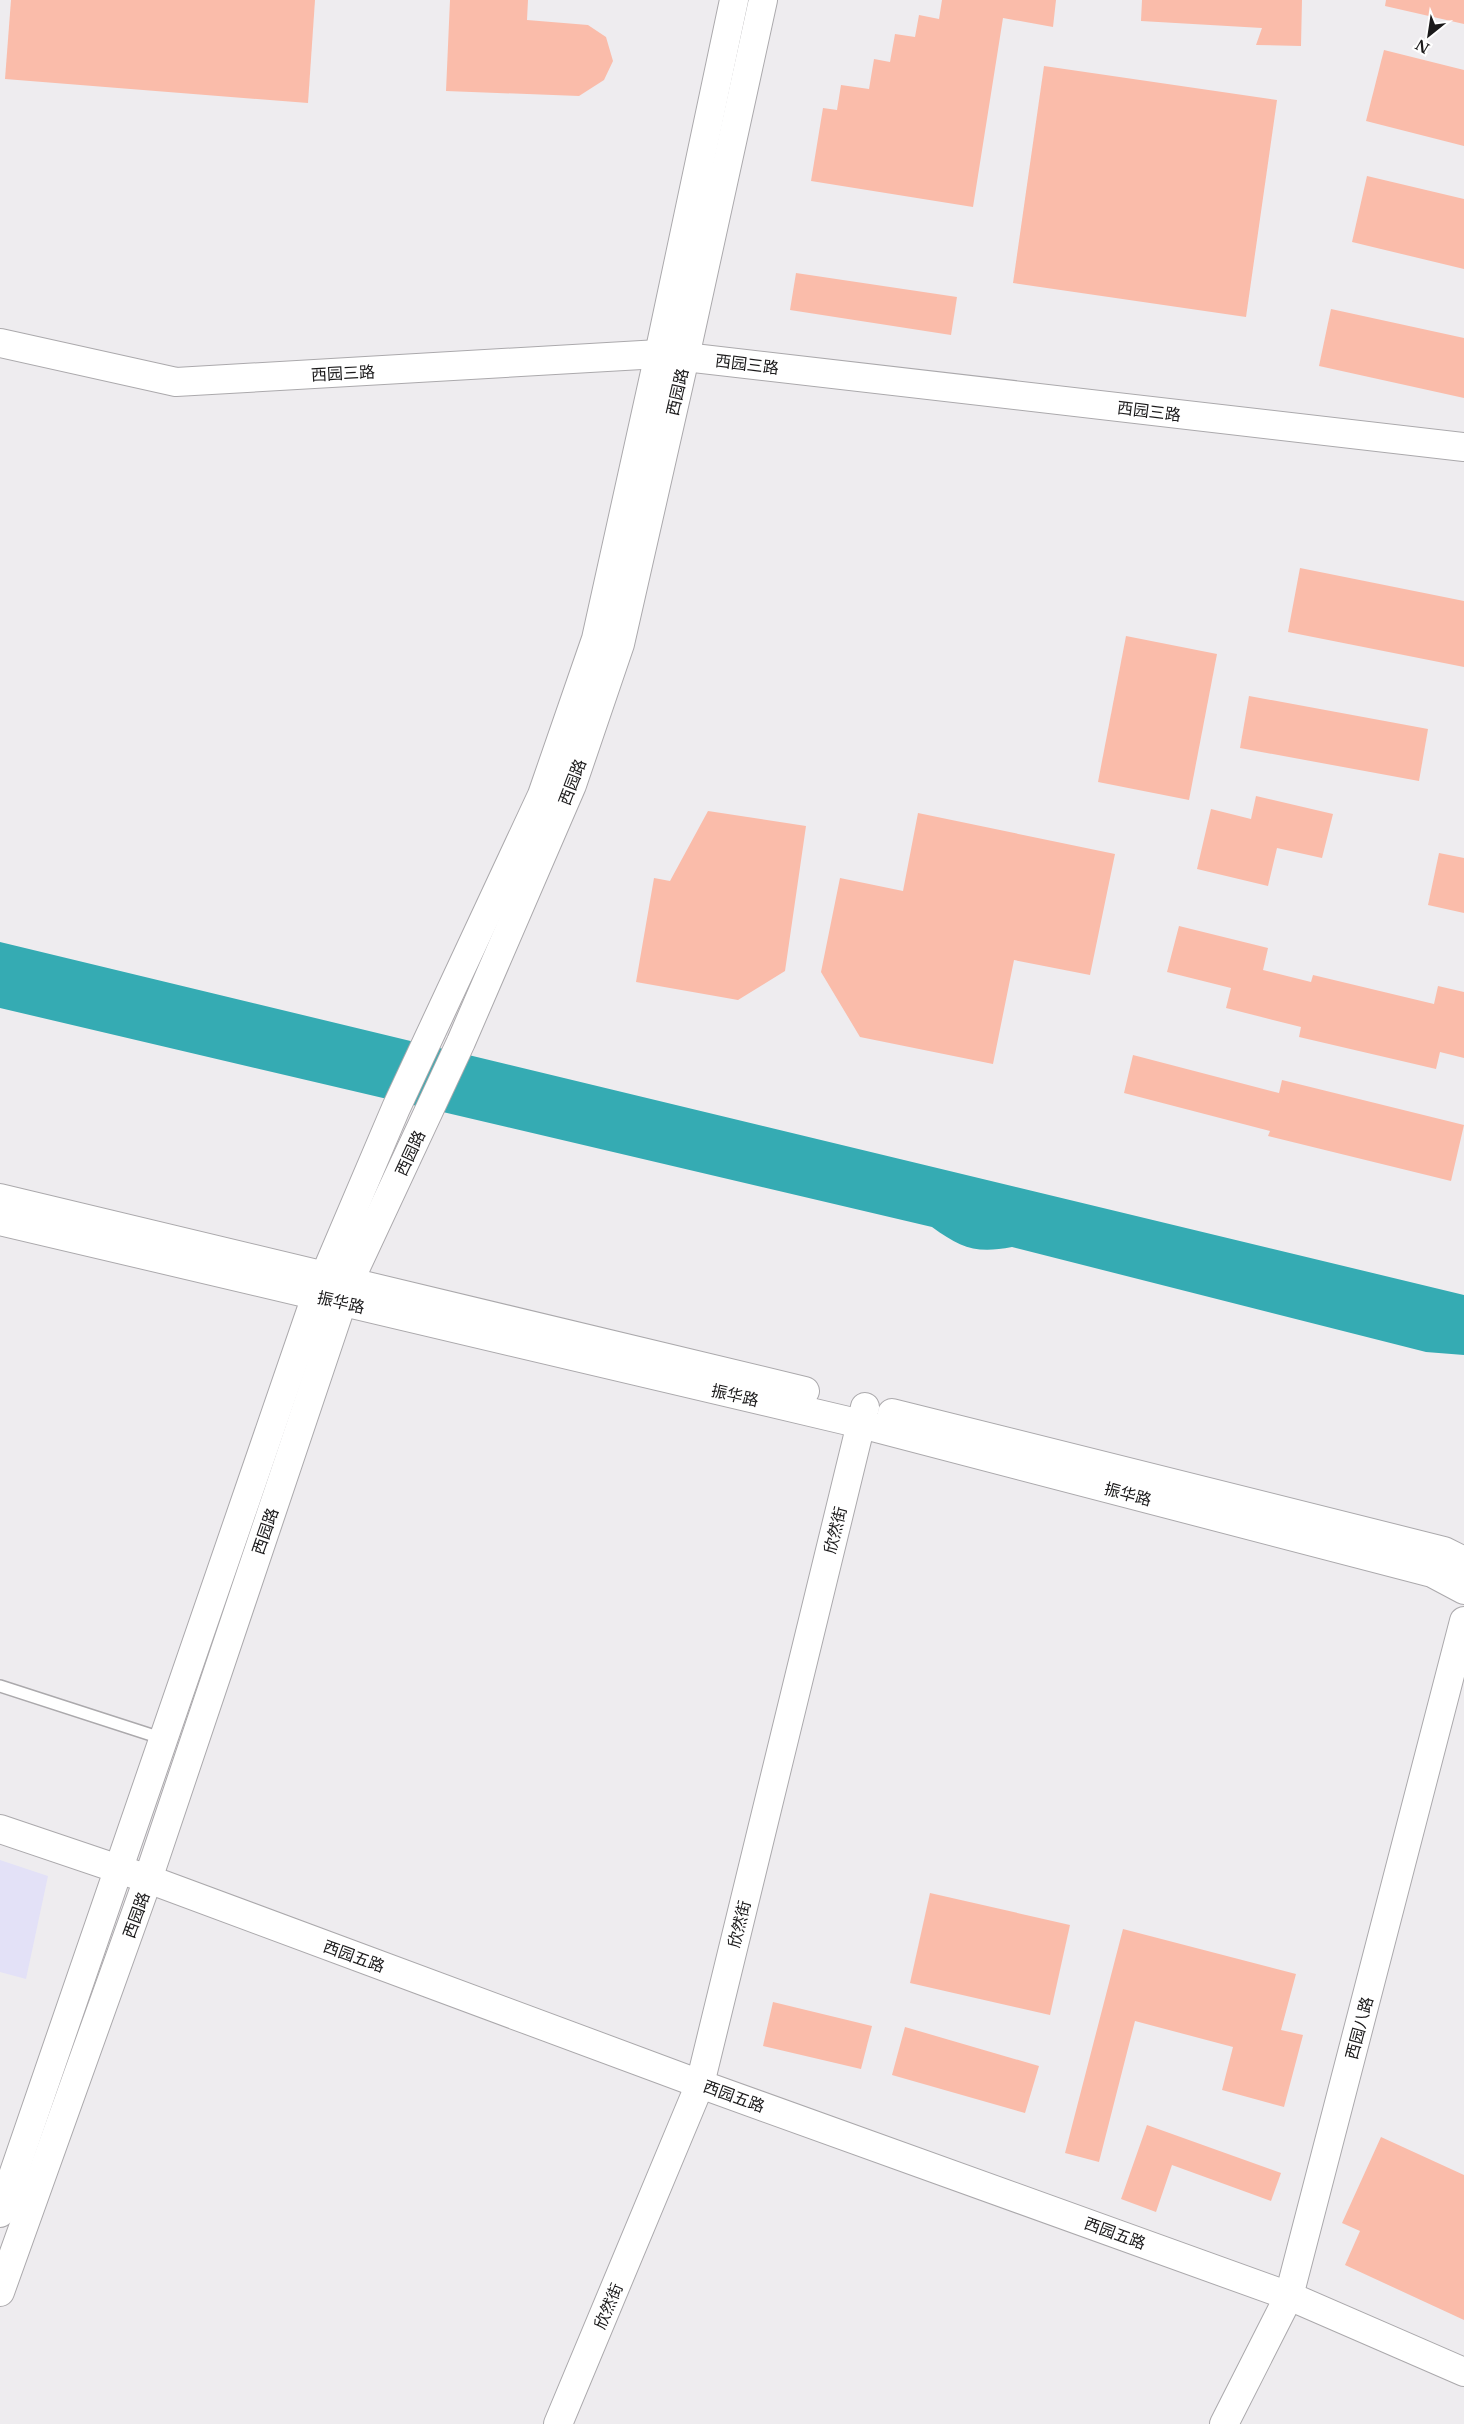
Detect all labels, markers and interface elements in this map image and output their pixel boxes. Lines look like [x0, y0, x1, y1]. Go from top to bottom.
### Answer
north arrow [1404, 10, 1454, 60]
text: N [1412, 35, 1433, 57]
street label: 西园三路 [714, 350, 780, 378]
street label: 西园三路 [311, 361, 375, 385]
street label: 西园路 [662, 366, 692, 418]
street label: 西园三路 [1116, 397, 1182, 425]
street label: 西园路 [554, 756, 590, 808]
street label: 西园路 [391, 1127, 429, 1179]
street label: 振华路 [315, 1287, 367, 1317]
street label: 振华路 [709, 1380, 761, 1410]
street label: 振华路 [1102, 1478, 1154, 1510]
street label: 欣然街 [819, 1504, 851, 1556]
street label: 西园路 [248, 1505, 282, 1557]
street label: 西园路 [118, 1889, 154, 1941]
street label: 欣然街 [723, 1898, 755, 1950]
street label: 西园五路 [321, 1936, 387, 1976]
street label: 西园八路 [1341, 1994, 1377, 2062]
street label: 西园五路 [701, 2076, 767, 2116]
street label: 西园五路 [1082, 2213, 1148, 2253]
street label: 欣然街 [589, 2280, 627, 2332]

